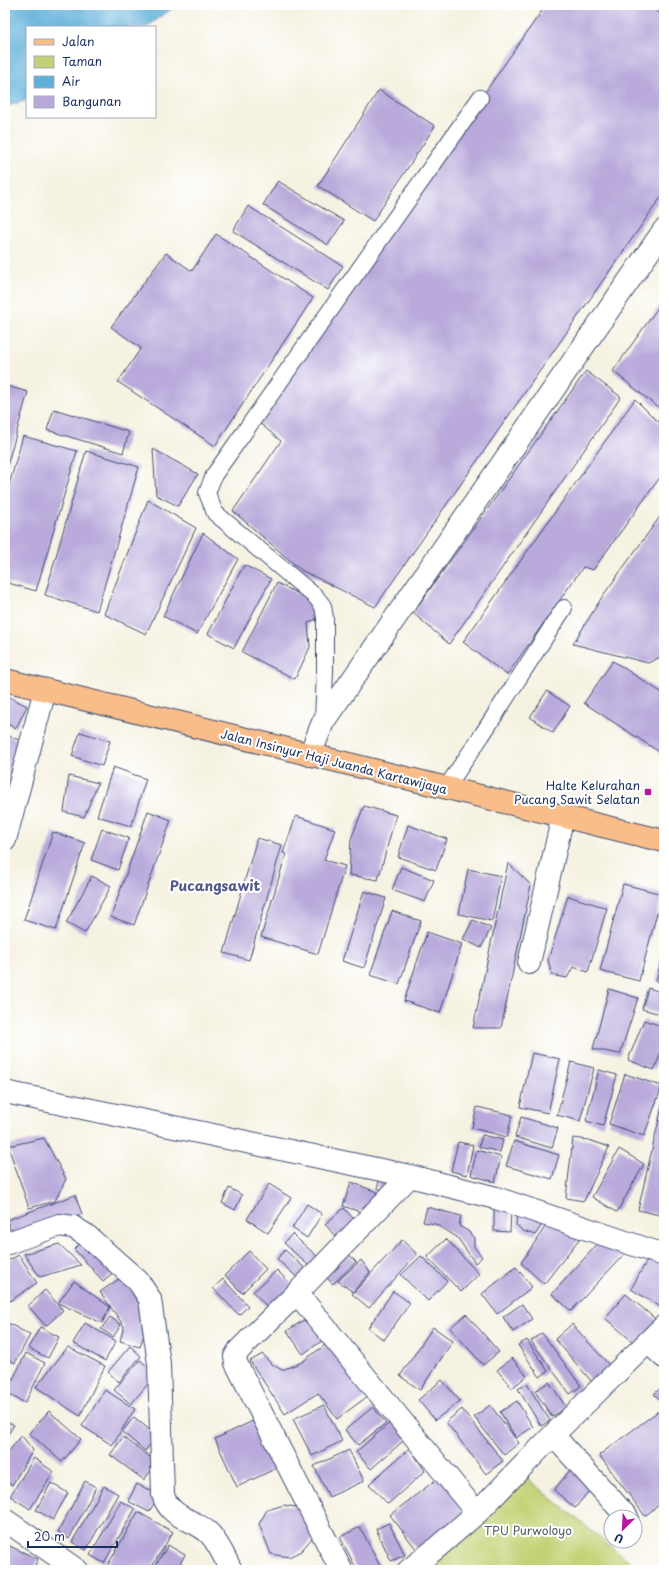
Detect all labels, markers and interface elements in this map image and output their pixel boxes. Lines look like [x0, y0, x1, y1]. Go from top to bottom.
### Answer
legend [26, 26, 156, 118]
text: Jalan [62, 32, 95, 50]
text: Taman [62, 52, 102, 70]
text: Air [62, 72, 81, 90]
text: Bangunan [62, 92, 121, 110]
street label: Jalan Insinyur Haji Juanda Kartawijaya [219, 724, 450, 798]
place label: Halte Kelurahan Pucang Sawit Selatan [514, 776, 640, 808]
marker: Halte Kelurahan Pucang Sawit Selatan [643, 787, 653, 797]
district label: Pucangsawit [170, 875, 261, 896]
north arrow [603, 1509, 643, 1549]
park label: TPU Purwoloyo [484, 1521, 572, 1539]
scale bar [28, 1523, 117, 1549]
text: 20 m [34, 1527, 65, 1545]
text: U [611, 1529, 626, 1548]

